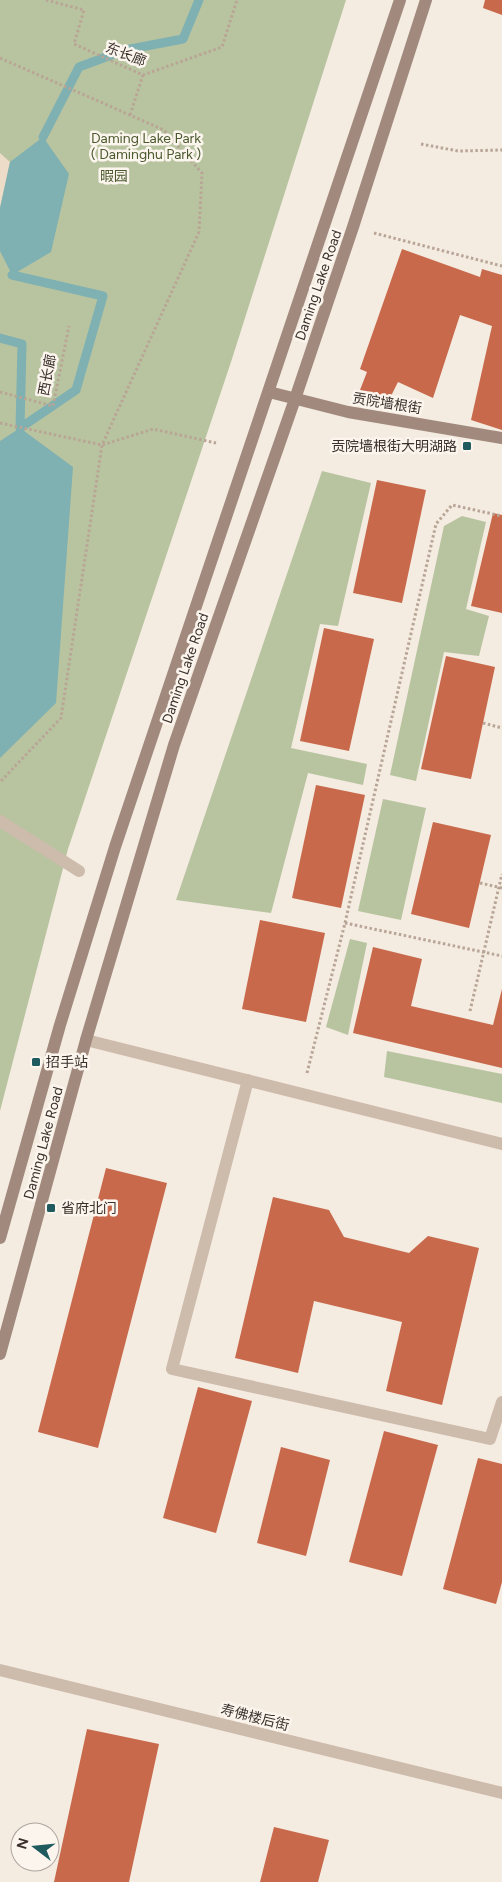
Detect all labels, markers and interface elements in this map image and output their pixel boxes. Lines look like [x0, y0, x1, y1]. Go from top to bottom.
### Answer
street label: 东长廊 [103, 39, 148, 70]
park label: Daming Lake Park ( Daminghu Park ) [91, 130, 201, 163]
park label: 暇园 [100, 168, 128, 185]
street label: Daming Lake Road [292, 228, 345, 343]
street label: 西长廊 [35, 353, 60, 397]
street label: 贡院墙根街 [351, 390, 423, 417]
place label: 贡院墙根街大明湖路 [331, 438, 457, 455]
marker: 贡院墙根街大明湖路 [461, 440, 473, 452]
street label: Daming Lake Road [159, 611, 212, 726]
place label: 招手站 [46, 1054, 88, 1071]
marker: 招手站 [30, 1056, 42, 1068]
street label: Daming Lake Road [20, 1085, 67, 1201]
place label: 省府北门 [61, 1200, 117, 1217]
marker: 省府北门 [45, 1202, 57, 1214]
street label: 寿佛楼后街 [219, 1701, 291, 1734]
north arrow [10, 1822, 60, 1872]
text: N [13, 1836, 33, 1851]

